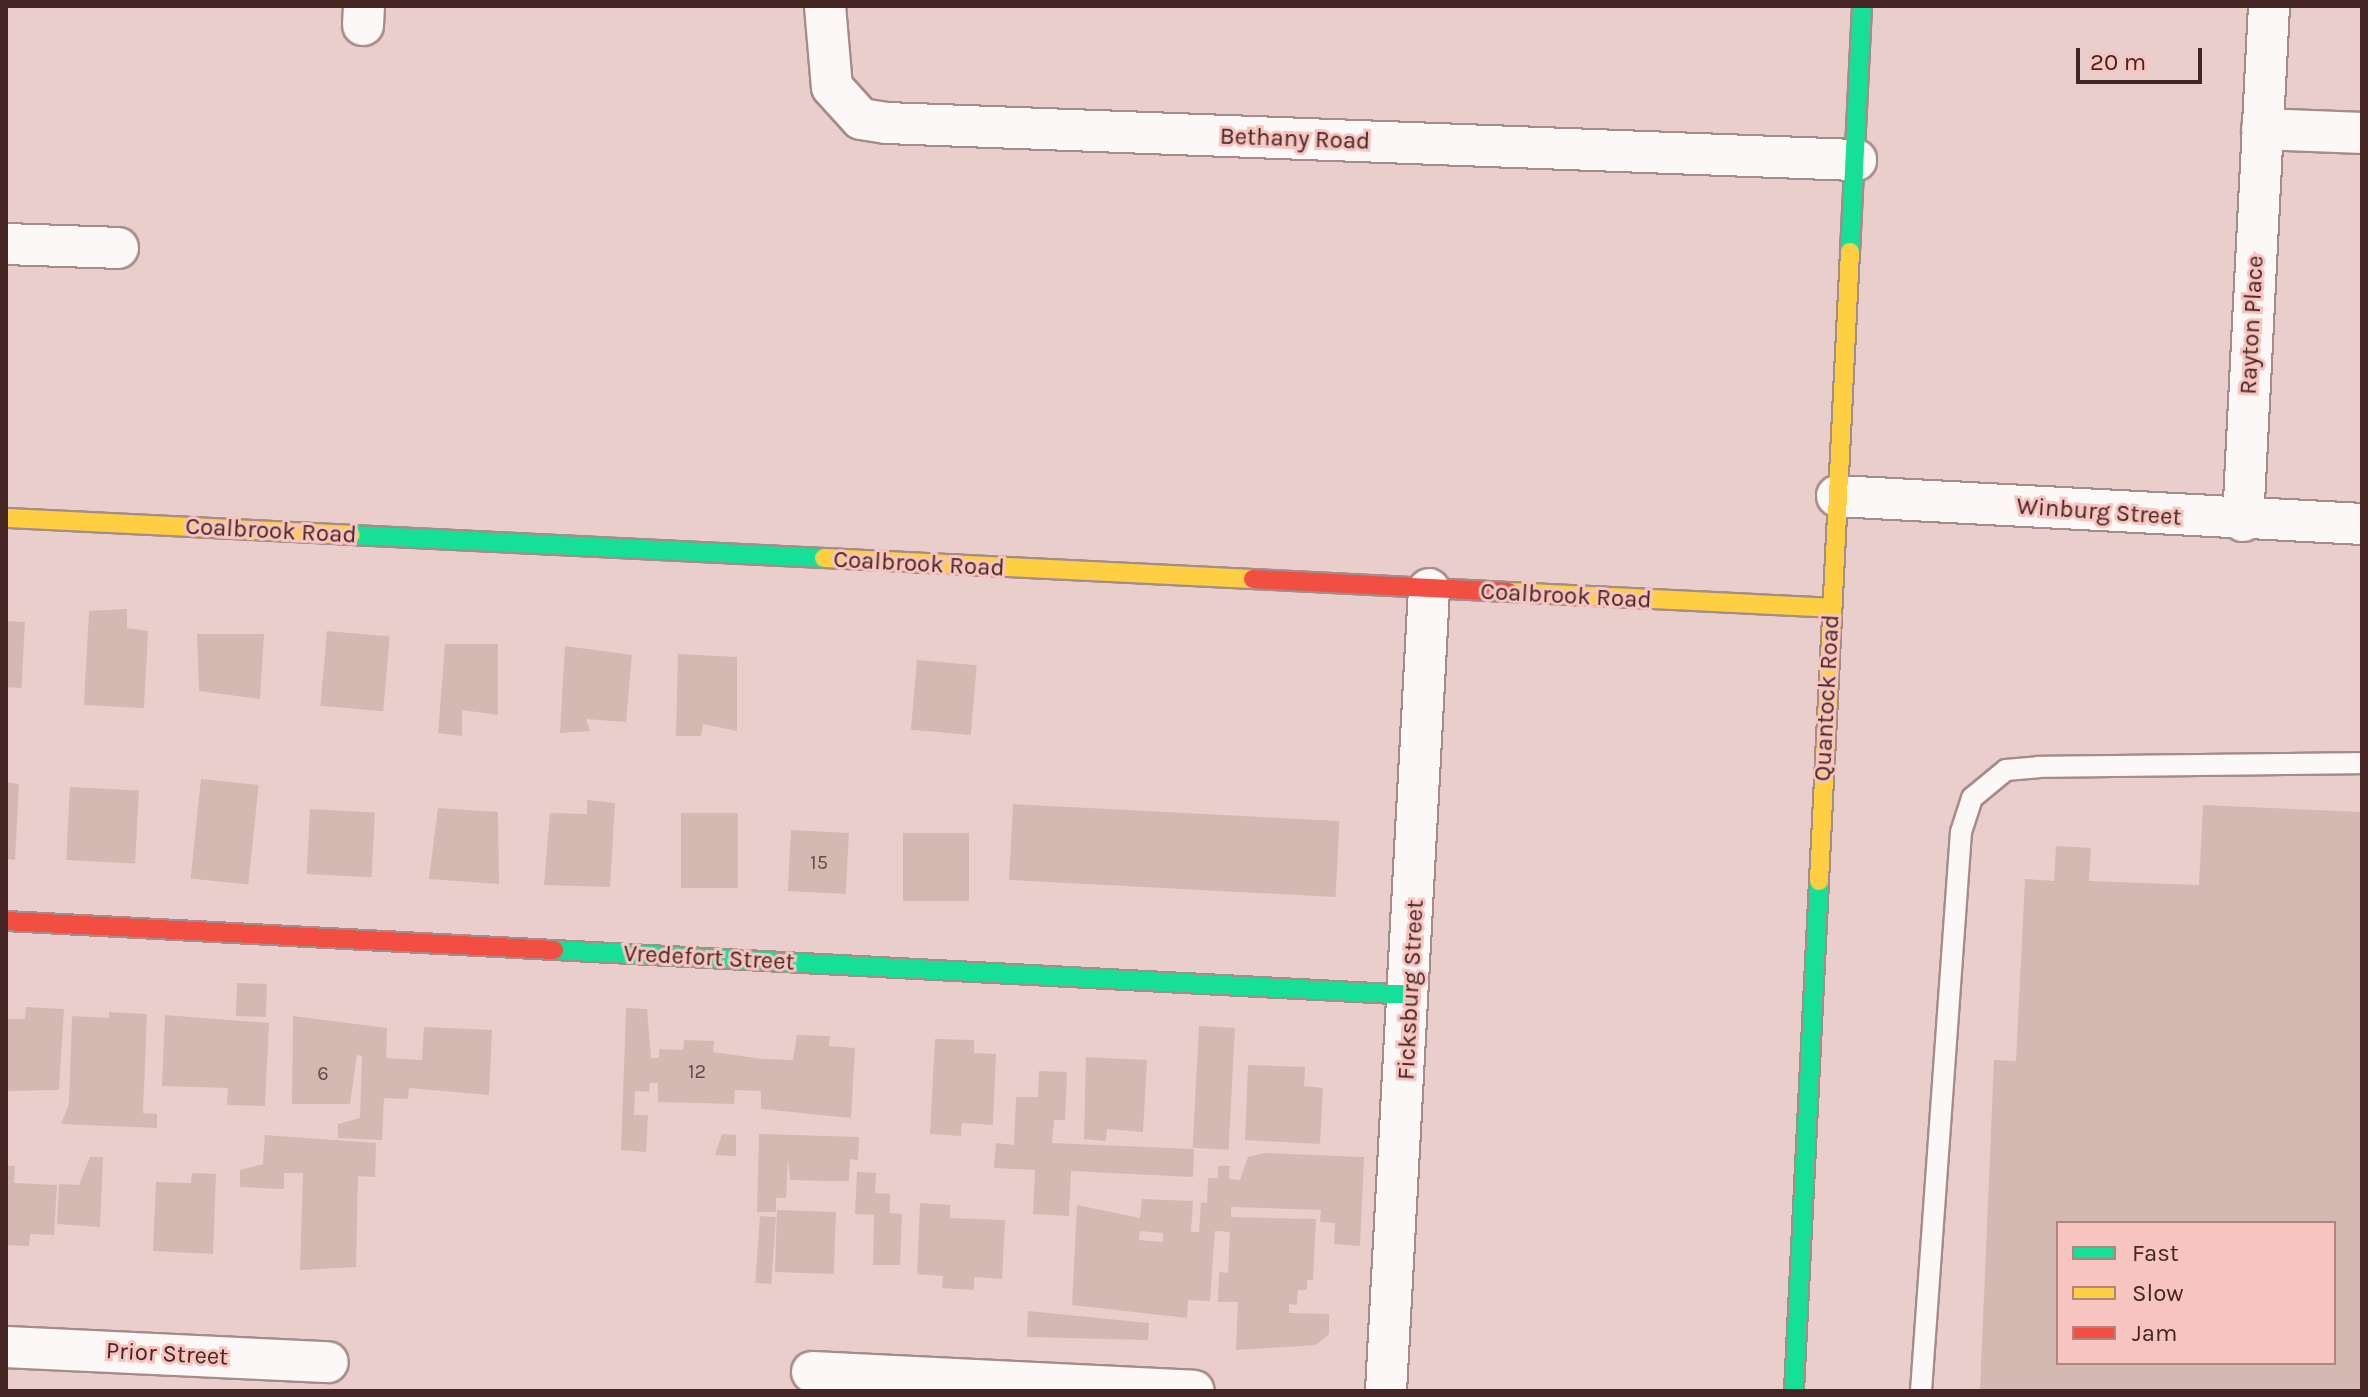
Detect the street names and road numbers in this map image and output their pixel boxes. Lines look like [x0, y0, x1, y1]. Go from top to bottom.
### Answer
street label: Bethany Road [1219, 122, 1371, 156]
street label: Rayton Place [2234, 255, 2270, 395]
street label: Winburg Street [2016, 492, 2182, 532]
street label: Coalbrook Road [185, 512, 357, 550]
street label: Coalbrook Road [833, 545, 1005, 583]
street label: Coalbrook Road [1480, 577, 1652, 615]
street label: Quantock Road [1808, 614, 1846, 782]
street label: Ficksburg Street [1392, 899, 1430, 1081]
street label: Vredefort Street [623, 939, 795, 977]
street label: Prior Street [105, 1336, 229, 1372]

